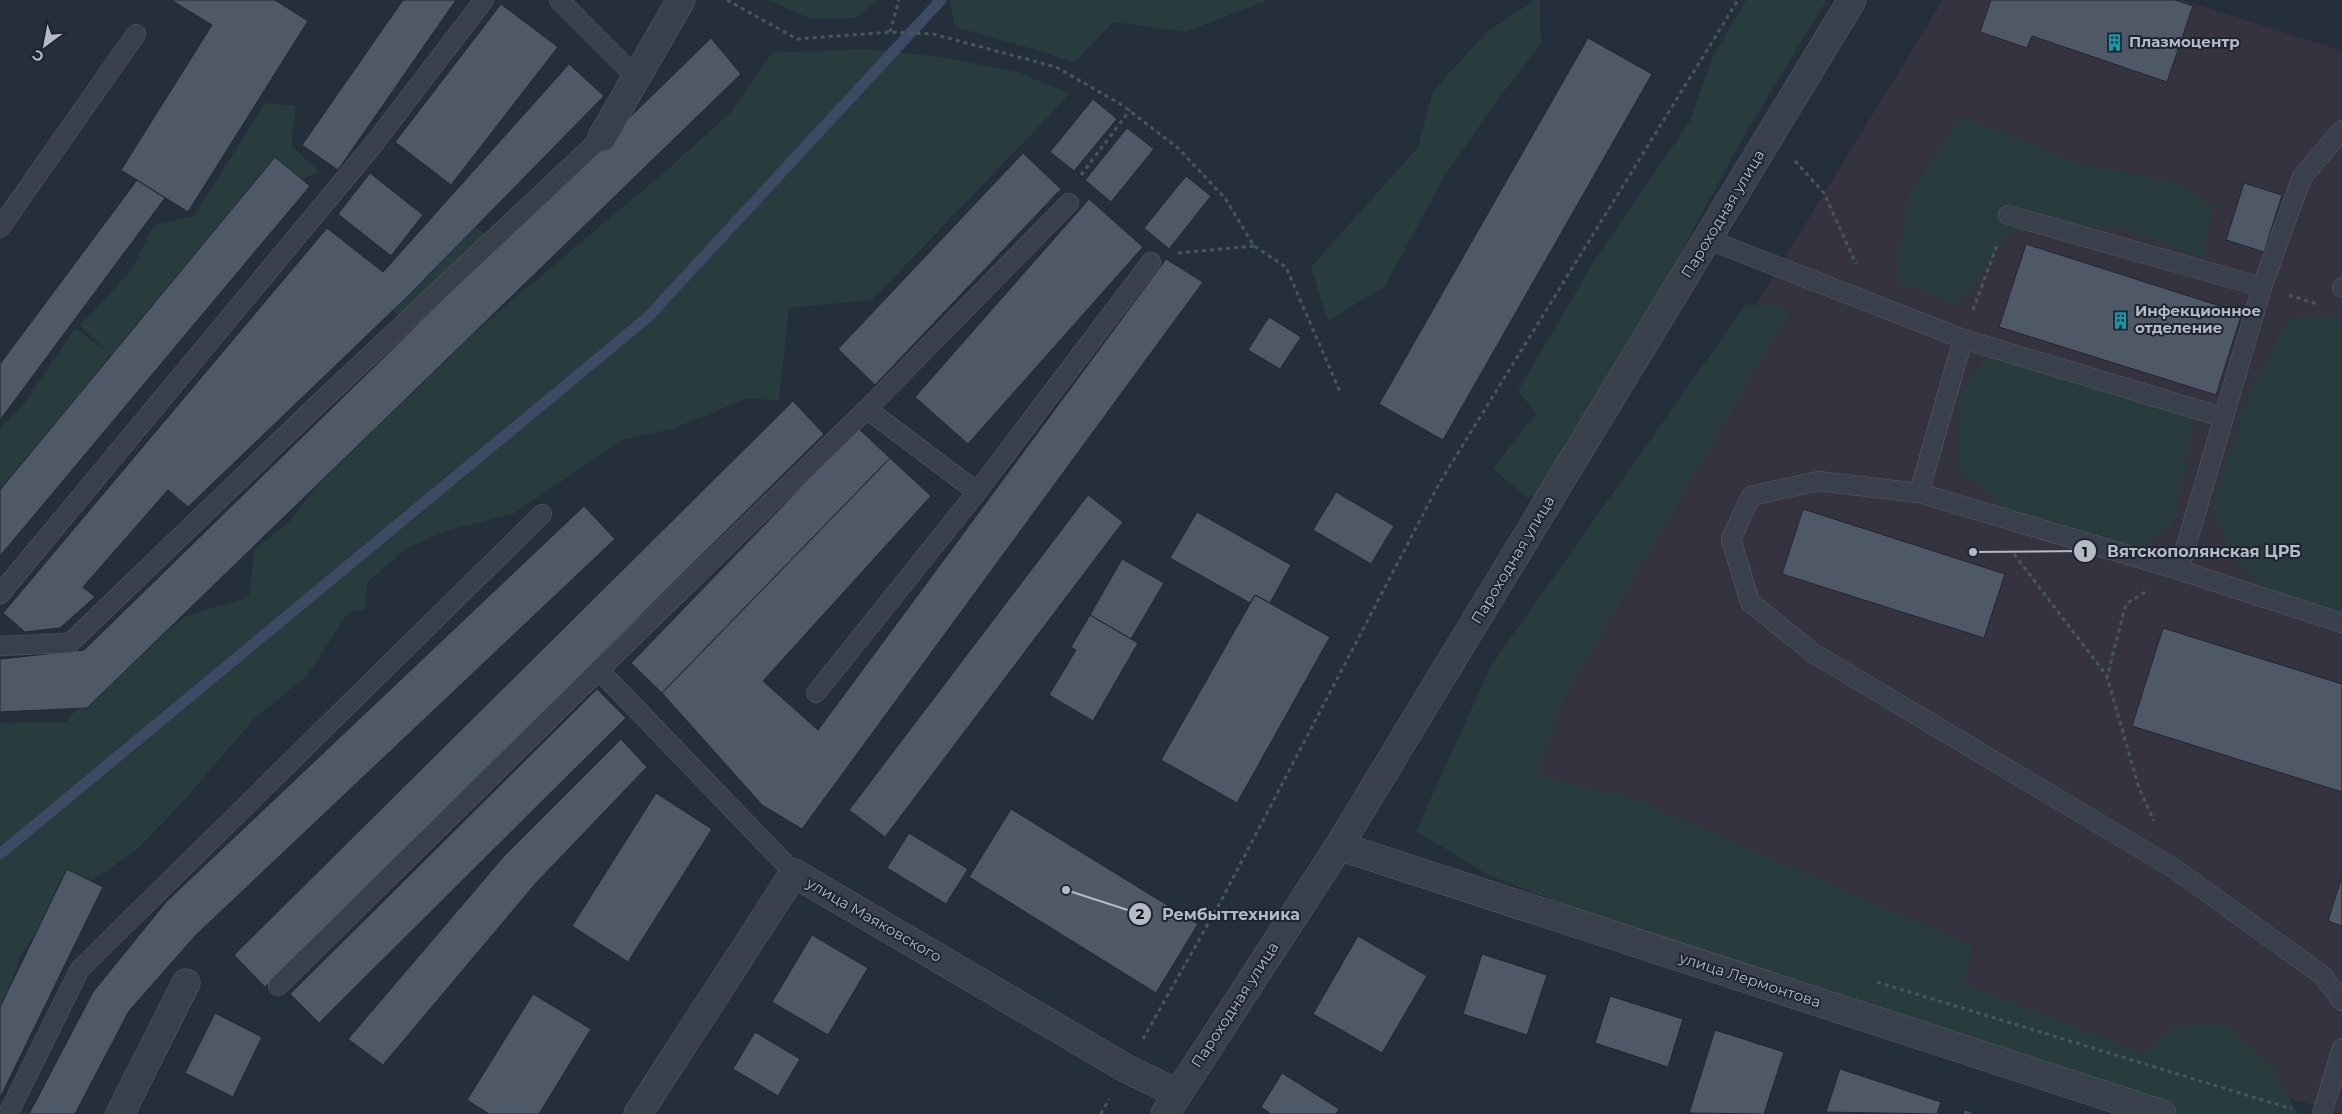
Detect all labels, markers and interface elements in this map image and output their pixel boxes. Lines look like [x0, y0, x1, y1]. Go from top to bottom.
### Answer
north arrow [20, 20, 70, 70]
building icon: Плазмоцентр [2105, 32, 2125, 52]
place label: Плазмоцентр [2129, 32, 2240, 51]
text: С [29, 46, 47, 66]
street label: Пароходная улица [1677, 146, 1768, 281]
place label: Инфекционное отделение [2135, 301, 2261, 337]
building icon: Инфекционное отделение [2111, 310, 2131, 330]
street label: Пароходная улица [1467, 492, 1558, 627]
callout: Вятскополянская ЦРБ [2072, 536, 2311, 567]
text: 1 [2082, 542, 2088, 561]
text: Вятскополянская ЦРБ [2107, 542, 2301, 561]
street label: улица Маяковского [802, 873, 945, 966]
callout: Рембыттехника [1127, 899, 1310, 930]
text: 2 [1136, 904, 1145, 923]
text: Рембыттехника [1162, 905, 1300, 924]
street label: Пароходная улица [1187, 938, 1282, 1071]
street label: улица Лермонтова [1676, 947, 1823, 1011]

